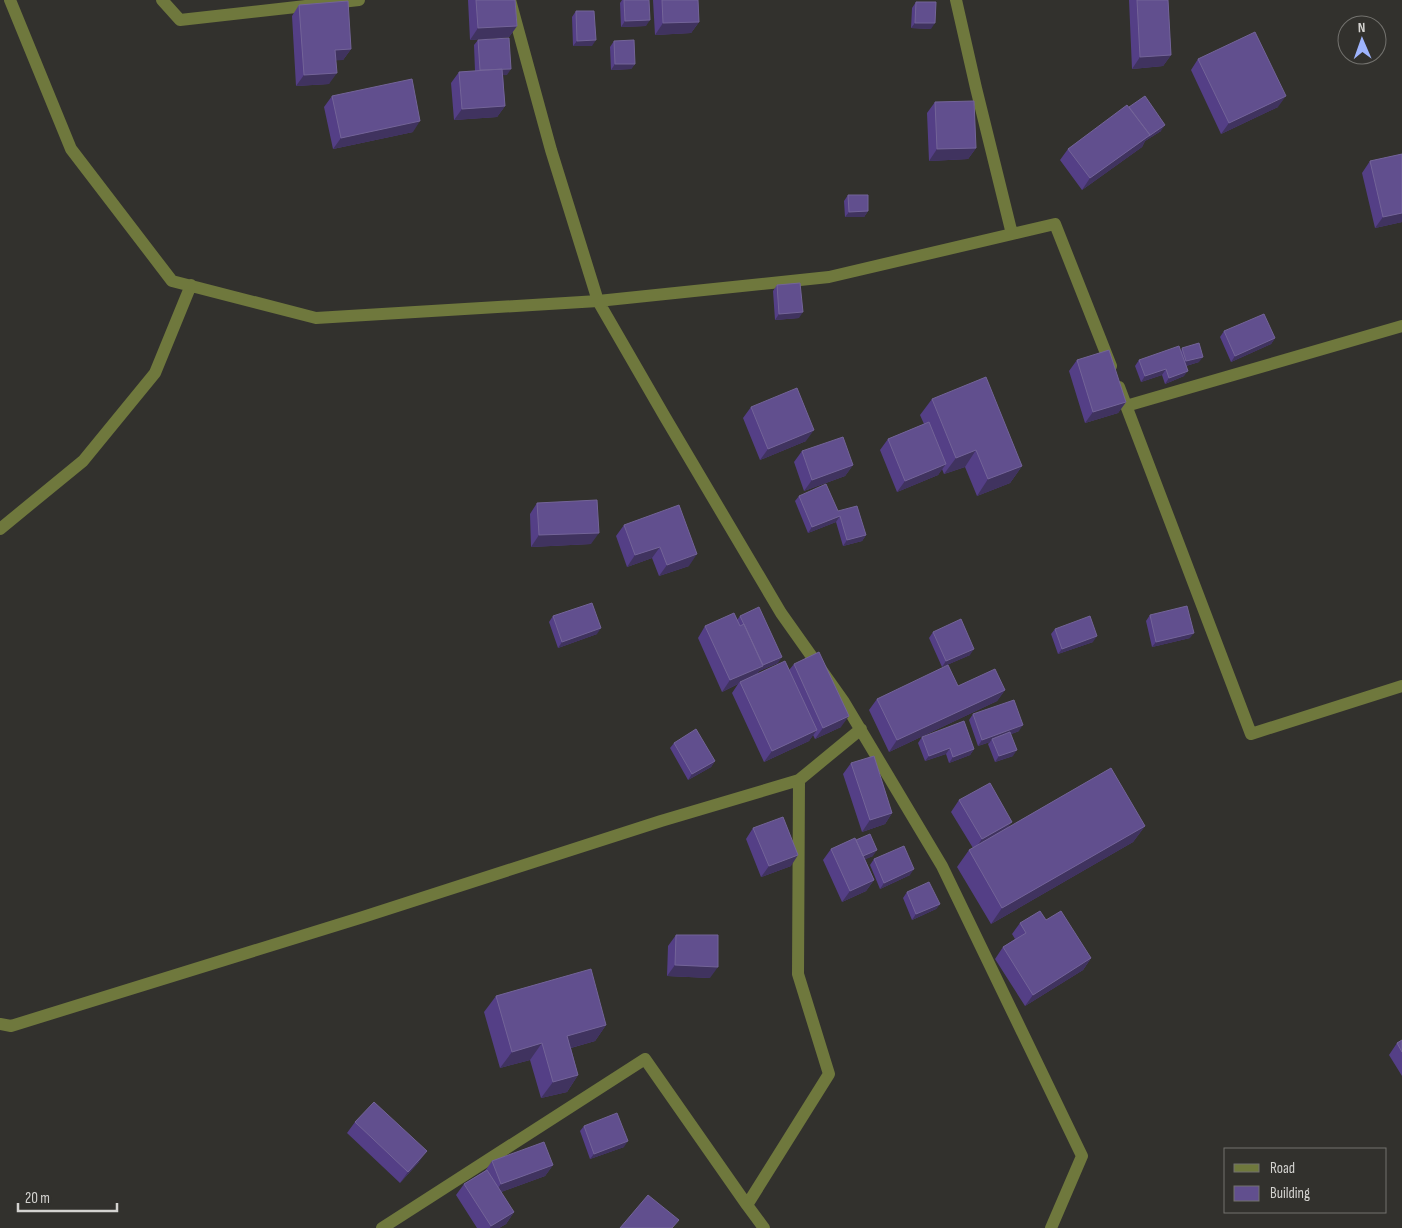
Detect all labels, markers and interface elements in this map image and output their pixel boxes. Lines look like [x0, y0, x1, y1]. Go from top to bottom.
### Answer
north arrow [1337, 15, 1387, 65]
text: N [1358, 19, 1366, 36]
legend [1224, 1148, 1387, 1213]
text: Road [1270, 1159, 1295, 1178]
scale bar [18, 1180, 116, 1212]
text: Building [1270, 1184, 1310, 1203]
text: 20 m [25, 1189, 50, 1208]

